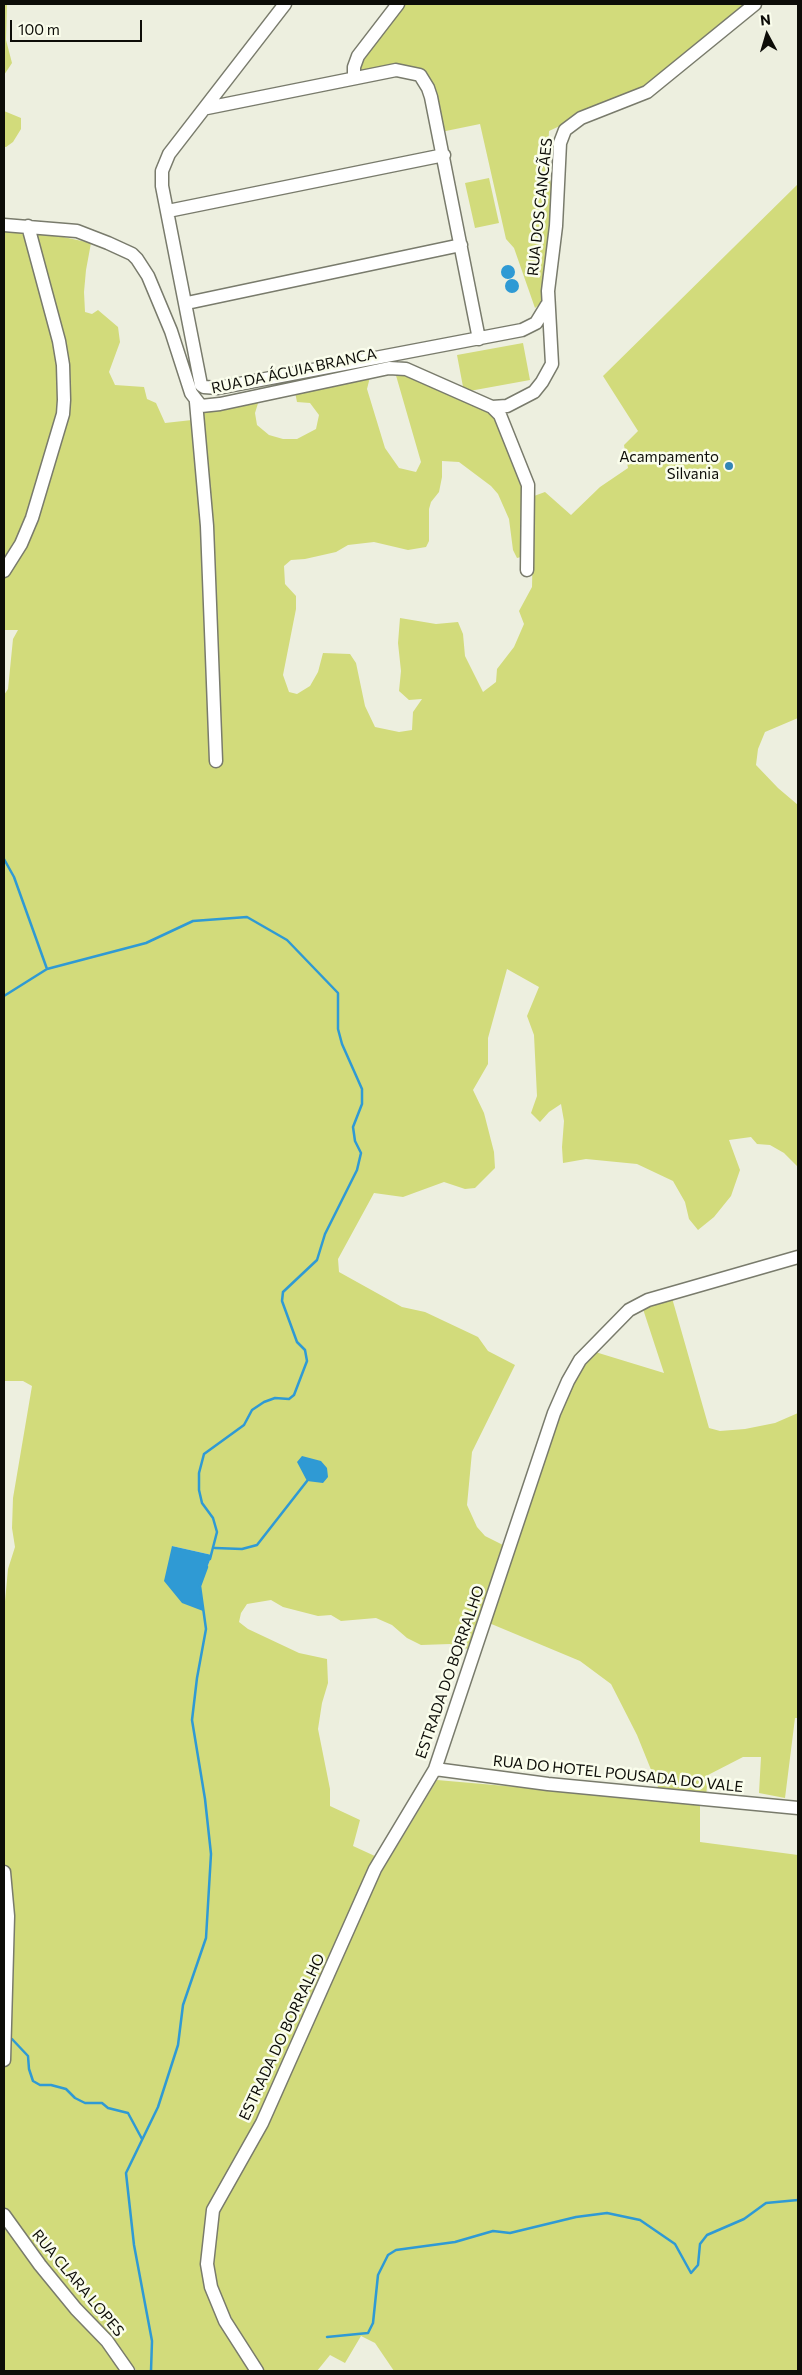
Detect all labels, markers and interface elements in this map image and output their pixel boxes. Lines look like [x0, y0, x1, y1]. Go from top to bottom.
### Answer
scale bar [12, 10, 145, 42]
north arrow [742, 10, 792, 60]
text: N [759, 11, 771, 29]
text: 100 m [18, 20, 60, 38]
street label: RUA DOS CANCÃES [524, 137, 556, 277]
street label: RUA DA ÁGUIA BRANCA [210, 345, 378, 397]
place label: Acampamento Silvania [619, 448, 719, 483]
marker: Acampamento Silvania [723, 460, 735, 472]
street label: ESTRADA DO BORRALHO [412, 1583, 488, 1761]
street label: RUA DO HOTEL POUSADA DO VALE [492, 1752, 744, 1796]
street label: ESTRADA DO BORRALHO [235, 1951, 329, 2123]
street label: RUA CLARA LOPES [28, 2226, 128, 2340]

